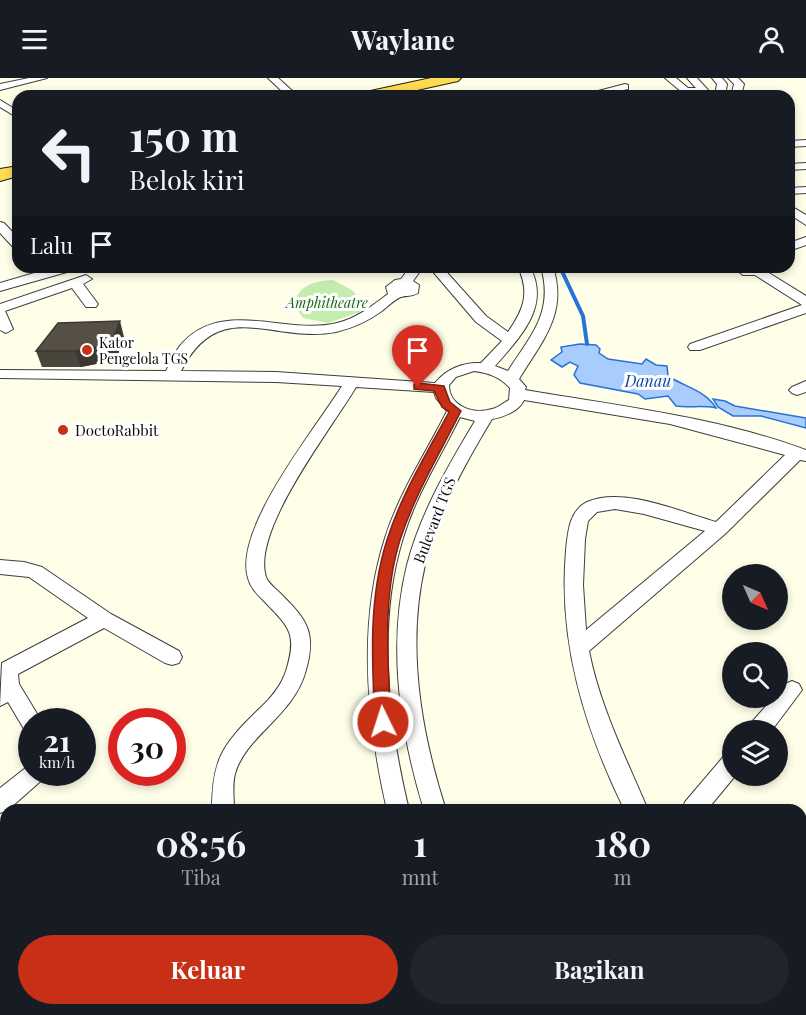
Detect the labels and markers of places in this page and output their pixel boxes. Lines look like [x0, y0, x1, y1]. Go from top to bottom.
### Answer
pin [392, 325, 443, 387]
place label: Kator Pengelola TGS [99, 333, 188, 368]
marker: Kator Pengelola TGS [80, 343, 94, 357]
place label: DoctoRabbit [75, 420, 159, 440]
marker: DoctoRabbit [56, 423, 70, 437]

